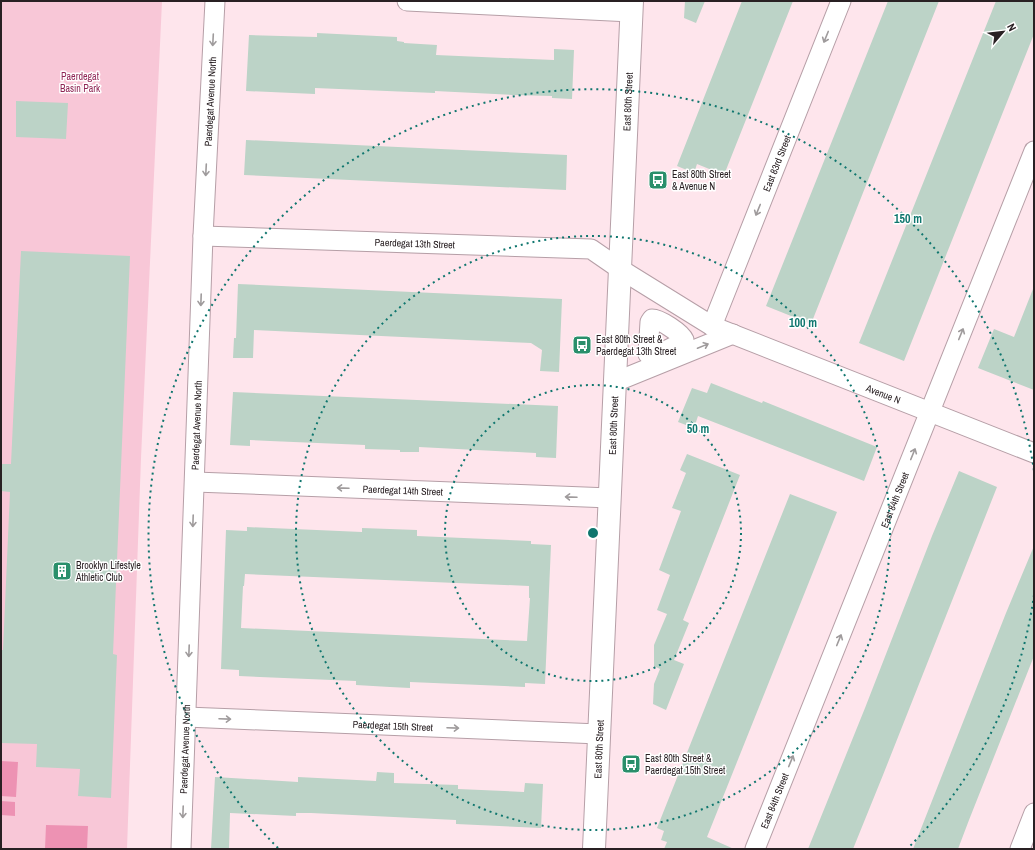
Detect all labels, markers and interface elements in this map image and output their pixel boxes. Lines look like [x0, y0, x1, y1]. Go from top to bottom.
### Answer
north arrow [983, 12, 1023, 52]
text: N [1004, 21, 1020, 33]
one-way arrow [822, 31, 830, 43]
one-way arrow [209, 33, 216, 46]
street label: Paerdegat Avenue North [201, 56, 219, 147]
park label: Paerdegat Basin Park [60, 70, 101, 95]
street label: East 80th Street [620, 71, 635, 131]
street label: East 83rd Street [760, 133, 794, 193]
one-way arrow [203, 163, 210, 176]
place label: East 80th Street & Avenue N [672, 168, 732, 193]
bus stop icon: East 80th Street & Avenue N [647, 169, 669, 191]
one-way arrow [753, 204, 761, 216]
text: 150 m [894, 211, 922, 227]
street label: Paerdegat 13th Street [375, 235, 456, 251]
one-way arrow [197, 293, 205, 306]
text: 100 m [789, 315, 817, 331]
one-way arrow [958, 328, 965, 340]
place label: East 80th Street & Paerdegat 13th Street [596, 333, 677, 358]
bus stop icon: East 80th Street & Paerdegat 13th Street [571, 334, 593, 356]
one-way arrow [697, 341, 709, 349]
street label: Paerdegat Avenue North [188, 380, 204, 470]
street label: Avenue N [863, 381, 903, 406]
street label: East 80th Street [605, 395, 621, 455]
text: 50 m [687, 421, 709, 437]
one-way arrow [909, 449, 917, 461]
street label: East 84th Street [878, 469, 912, 530]
street label: Paerdegat 14th Street [362, 482, 444, 498]
one-way arrow [337, 485, 350, 492]
one-way arrow [565, 494, 578, 501]
one-way arrow [190, 514, 197, 527]
centre of rings [586, 526, 600, 540]
place label: Brooklyn Lifestyle Athletic Club [75, 559, 141, 584]
building icon: Brooklyn Lifestyle Athletic Club [51, 560, 73, 582]
one-way arrow [835, 634, 843, 646]
one-way arrow [185, 644, 192, 657]
street label: Paerdegat Avenue North [176, 704, 193, 794]
one-way arrow [218, 715, 231, 723]
street label: Paerdegat 15th Street [352, 717, 434, 734]
street label: East 80th Street [591, 719, 606, 779]
one-way arrow [446, 724, 459, 732]
place label: East 80th Street & Paerdegat 15th Street [645, 752, 726, 777]
bus stop icon: East 80th Street & Paerdegat 15th Street [620, 753, 642, 775]
one-way arrow [787, 755, 795, 767]
street label: East 84th Street [757, 770, 792, 830]
one-way arrow [179, 805, 186, 818]

